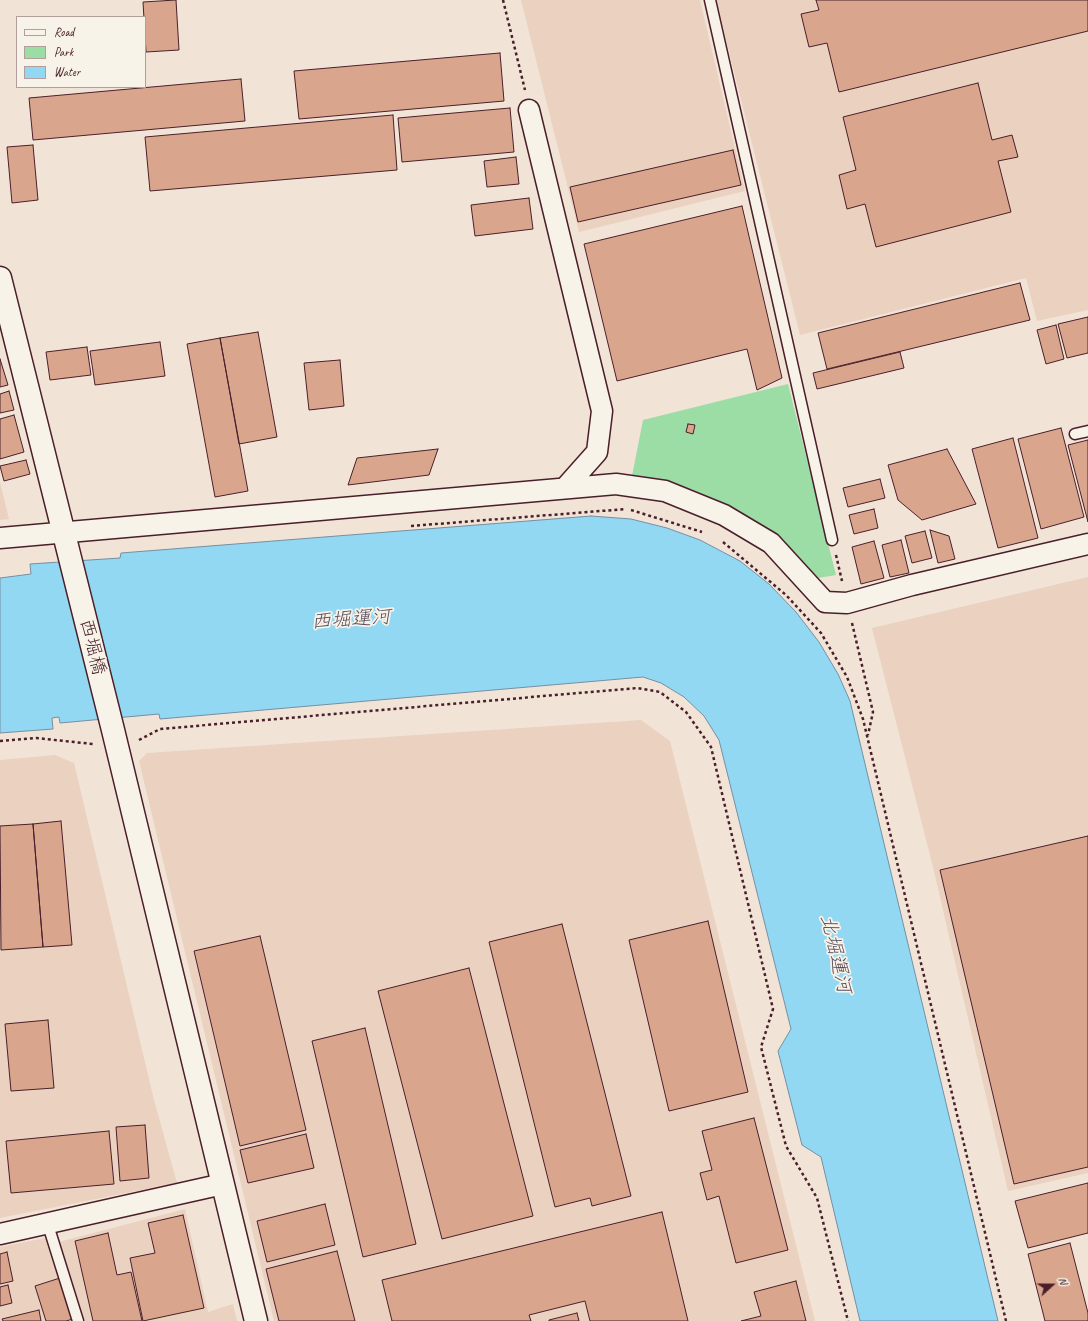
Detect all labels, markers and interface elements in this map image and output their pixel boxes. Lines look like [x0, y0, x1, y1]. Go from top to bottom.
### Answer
legend [16, 16, 146, 88]
text: Road [54, 24, 74, 40]
text: Park [54, 44, 73, 60]
text: Water [54, 64, 80, 80]
water label: 西堀運河 [310, 605, 392, 635]
street label: 西堀橋 [74, 617, 110, 677]
water label: 北堀運河 [814, 912, 856, 996]
north arrow [1032, 1265, 1072, 1305]
text: N [1055, 1275, 1071, 1286]

